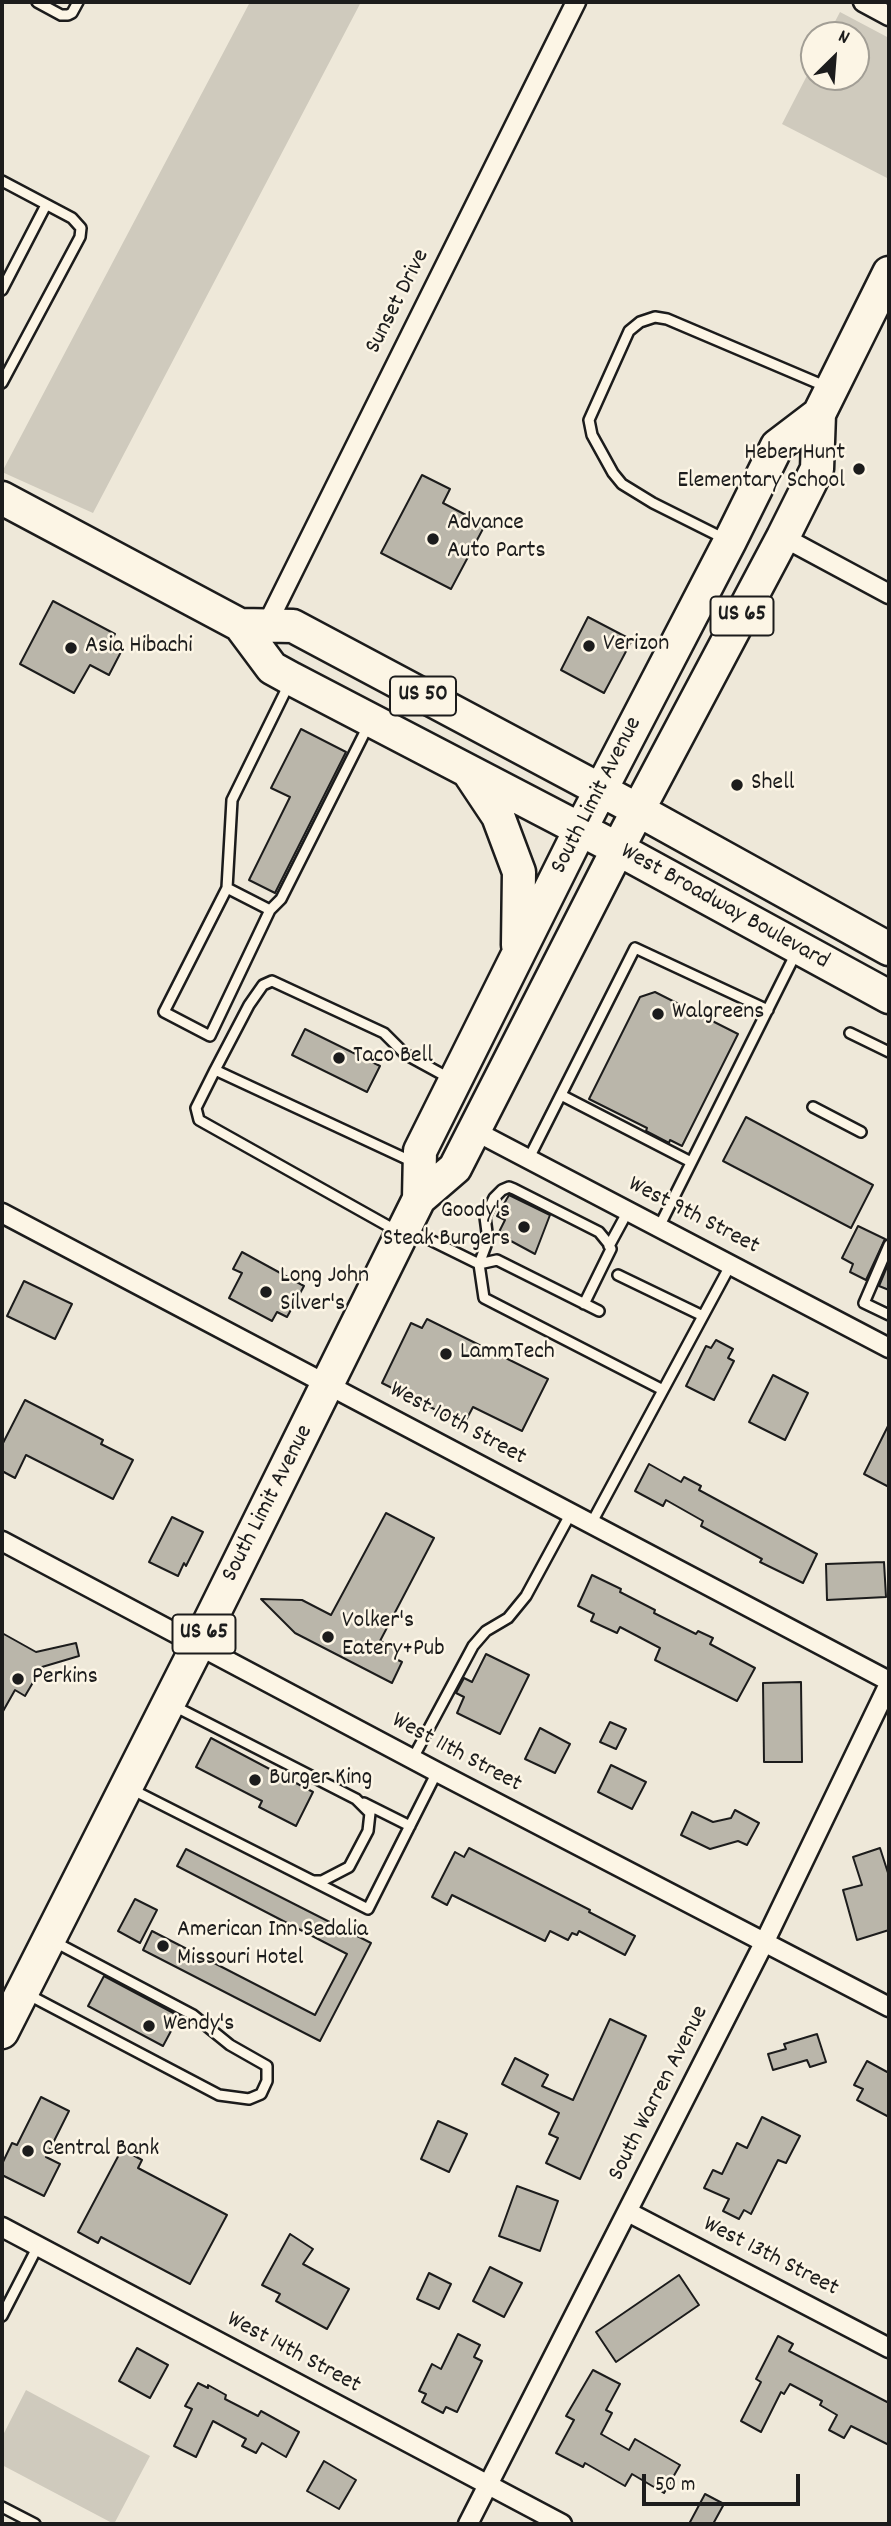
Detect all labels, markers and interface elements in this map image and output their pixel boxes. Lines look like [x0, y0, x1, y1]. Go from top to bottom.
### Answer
north arrow [800, 21, 870, 91]
text: N [833, 24, 853, 53]
street label: Sunset Drive [360, 245, 438, 359]
place label: Heber Hunt Elementary School [677, 441, 845, 497]
marker: Heber Hunt Elementary School [851, 461, 867, 477]
place label: Advance Auto Parts [447, 511, 545, 567]
marker: Advance Auto Parts [425, 531, 441, 547]
road number: US 65 [710, 596, 774, 636]
place label: Verizon [603, 632, 669, 660]
place label: Asia Hibachi [85, 634, 193, 662]
marker: Verizon [581, 638, 597, 654]
marker: Asia Hibachi [63, 640, 79, 656]
road number: US 50 [390, 676, 456, 716]
street label: South Limit Avenue [546, 713, 650, 879]
place label: Shell [751, 771, 795, 799]
marker: Shell [729, 777, 745, 793]
street label: West Broadway Boulevard [615, 839, 833, 977]
place label: Walgreens [672, 1000, 764, 1028]
marker: Walgreens [650, 1006, 666, 1022]
place label: Taco Bell [353, 1044, 433, 1072]
marker: Taco Bell [331, 1050, 347, 1066]
street label: West 9th Street [623, 1172, 763, 1262]
place label: Goody's Steak Burgers [383, 1199, 510, 1255]
marker: Goody's Steak Burgers [516, 1219, 532, 1235]
place label: Long John Silver's [280, 1264, 369, 1320]
marker: Long John Silver's [258, 1284, 274, 1300]
place label: LammTech [460, 1340, 555, 1368]
marker: LammTech [438, 1346, 454, 1362]
street label: West 10th Street [384, 1377, 530, 1473]
street label: South Limit Avenue [217, 1421, 321, 1587]
place label: Volker's Eatery+Pub [342, 1609, 445, 1665]
road number: US 65 [172, 1614, 235, 1653]
marker: Volker's Eatery+Pub [320, 1629, 336, 1645]
place label: Perkins [32, 1665, 98, 1693]
marker: Perkins [10, 1671, 26, 1687]
street label: West 11th Street [386, 1708, 526, 1800]
place label: Burger King [269, 1766, 372, 1794]
marker: Burger King [247, 1772, 263, 1788]
place label: American Inn Sedalia Missouri Hotel [177, 1918, 368, 1974]
marker: American Inn Sedalia Missouri Hotel [155, 1938, 171, 1954]
street label: South Warren Avenue [603, 2002, 717, 2186]
place label: Wendy's [163, 2012, 234, 2040]
marker: Wendy's [141, 2018, 157, 2034]
place label: Central Bank [42, 2137, 159, 2165]
marker: Central Bank [20, 2143, 36, 2159]
street label: West 13th Street [697, 2211, 843, 2305]
street label: West 14th Street [221, 2307, 365, 2401]
scale bar [646, 2460, 804, 2504]
text: 50 m [655, 2471, 695, 2501]

